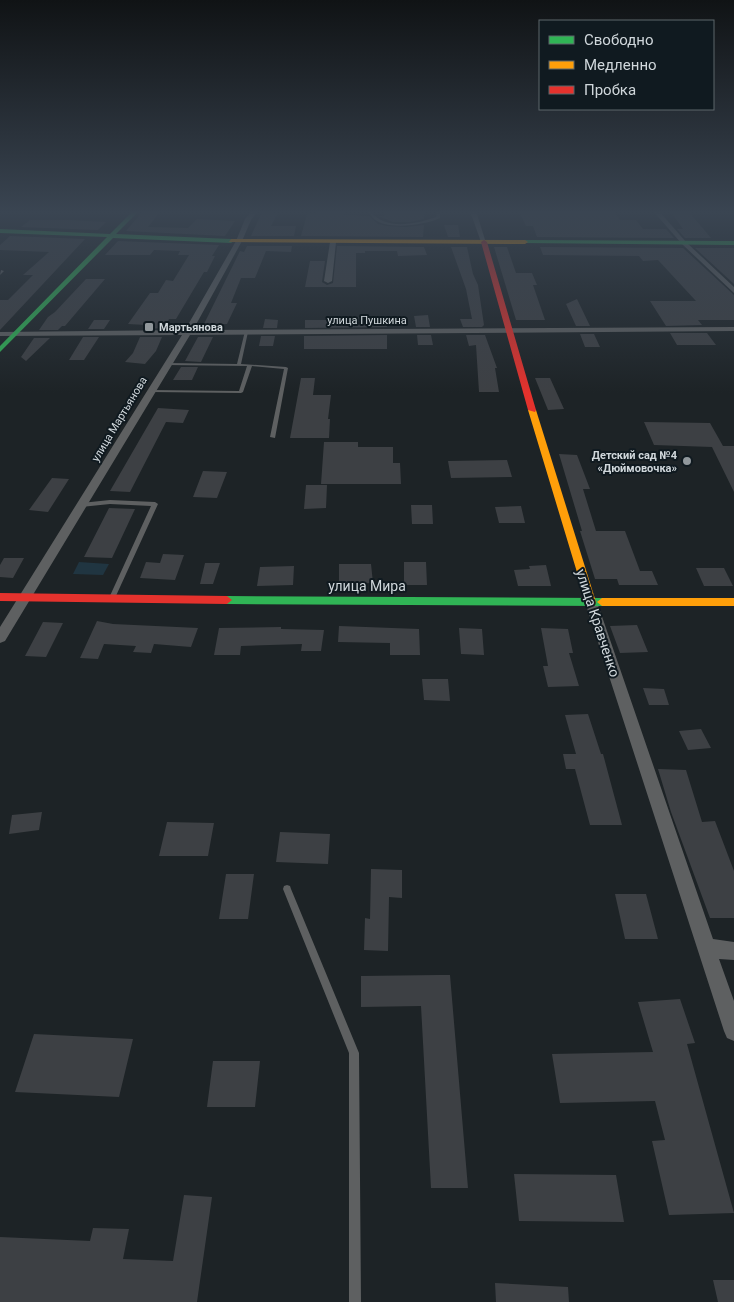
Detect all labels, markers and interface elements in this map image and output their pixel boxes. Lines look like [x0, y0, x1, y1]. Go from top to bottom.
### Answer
legend [539, 20, 714, 110]
text: Свободно [584, 31, 653, 49]
text: Медленно [584, 56, 657, 74]
text: Пробка [584, 81, 636, 99]
street label: улица Пушкина [327, 314, 407, 327]
marker: Мартьянова [143, 321, 155, 333]
place label: Мартьянова [159, 321, 223, 334]
street label: улица Мартьянова [89, 375, 150, 464]
place label: Детский сад №4 «Дюймовочка» [592, 449, 678, 475]
marker: Детский сад №4 «Дюймовочка» [681, 455, 693, 467]
street label: улица Кравченко [573, 567, 623, 679]
street label: улица Мира [328, 578, 406, 594]

